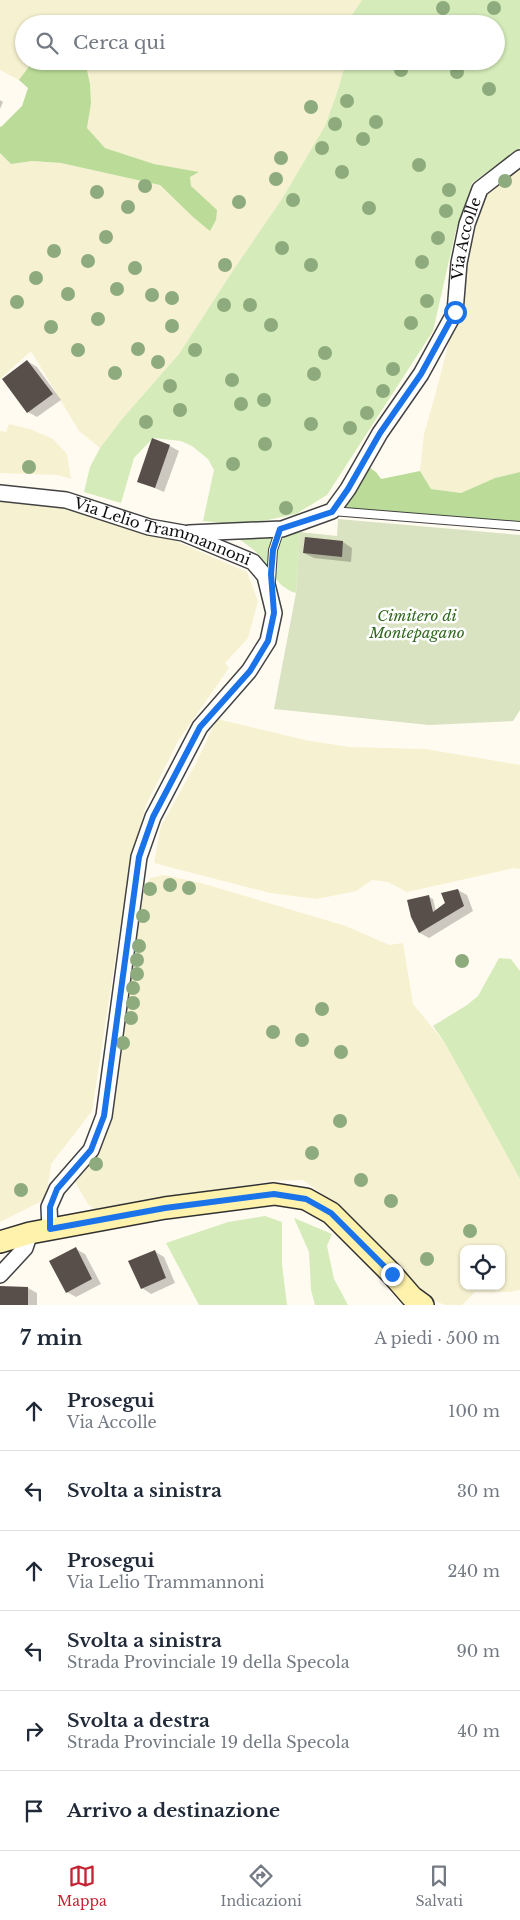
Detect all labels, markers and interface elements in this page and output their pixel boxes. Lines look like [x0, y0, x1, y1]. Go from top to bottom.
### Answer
search box [15, 15, 505, 70]
icon: search [33, 29, 61, 57]
text: Cerca qui [73, 31, 166, 54]
street label: Via Accolle [448, 195, 485, 281]
route start [444, 301, 467, 324]
street label: Via Lelio Trammannoni [71, 493, 254, 569]
park label: Cimitero di Montepagano [368, 606, 465, 642]
map controls [460, 1245, 505, 1290]
button: locate [460, 1245, 505, 1290]
route end [381, 1263, 404, 1286]
text: 7 min [20, 1325, 83, 1351]
text: A piedi · 500 m [375, 1328, 500, 1348]
text: Prosegui [67, 1389, 154, 1412]
icon: ahead [20, 1397, 48, 1425]
text: 100 m [448, 1401, 500, 1421]
text: Via Accolle [67, 1412, 157, 1432]
icon: left [20, 1477, 48, 1505]
text: Svolta a sinistra [67, 1479, 222, 1502]
text: 30 m [457, 1481, 500, 1501]
text: Prosegui [67, 1549, 154, 1572]
icon: ahead [20, 1557, 48, 1585]
text: 240 m [448, 1561, 500, 1581]
text: Via Lelio Trammannoni [67, 1572, 265, 1592]
text: Svolta a sinistra [67, 1629, 222, 1652]
icon: left [20, 1637, 48, 1665]
text: 90 m [457, 1641, 500, 1661]
text: Strada Provinciale 19 della Specola [67, 1652, 350, 1672]
text: Svolta a destra [67, 1709, 210, 1732]
icon: right [20, 1717, 48, 1745]
text: 40 m [457, 1721, 500, 1741]
text: Strada Provinciale 19 della Specola [67, 1732, 350, 1752]
icon: arrive [20, 1797, 48, 1825]
text: Arrivo a destinazione [67, 1799, 280, 1822]
tab: Mappa [57, 1862, 107, 1910]
tab: Indicazioni [221, 1862, 302, 1910]
tab: Salvati [416, 1862, 463, 1910]

